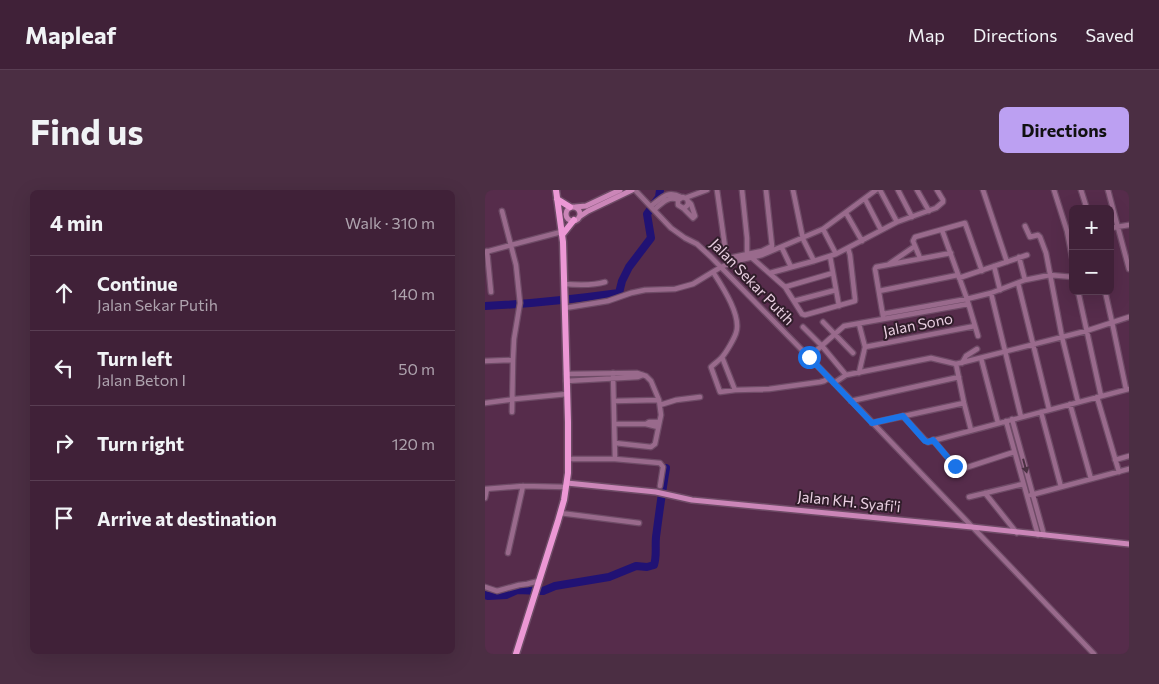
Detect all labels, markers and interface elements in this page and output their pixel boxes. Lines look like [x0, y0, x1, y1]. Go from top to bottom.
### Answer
text: Mapleaf [25, 20, 116, 49]
text: Map [908, 24, 945, 46]
text: Directions [973, 24, 1057, 46]
text: Saved [1085, 24, 1134, 46]
button: Directions [999, 107, 1129, 153]
text: Find us [30, 109, 144, 152]
map controls [1069, 205, 1114, 295]
button: + [1069, 205, 1114, 250]
text: 4 min [50, 210, 103, 235]
text: Walk · 310 m [345, 213, 435, 232]
street label: Jalan Sekar Putih [707, 234, 799, 328]
button: − [1069, 250, 1114, 295]
text: Continue [97, 272, 177, 295]
icon: ahead [50, 279, 78, 307]
text: 140 m [391, 284, 435, 303]
text: Jalan Sekar Putih [97, 295, 218, 314]
street label: Jalan Sono [881, 308, 954, 340]
route start [798, 346, 821, 369]
text: Turn left [97, 347, 172, 370]
icon: left [50, 354, 78, 382]
text: 50 m [398, 359, 435, 378]
text: Jalan Beton I [97, 370, 186, 389]
icon: right [50, 429, 78, 457]
text: Turn right [97, 432, 184, 455]
text: 120 m [392, 434, 435, 453]
route end [944, 455, 967, 478]
one-way arrow [1021, 458, 1029, 473]
street label: Jalan KH. Syafi'i [797, 487, 902, 515]
icon: arrive [50, 504, 78, 532]
text: Arrive at destination [97, 507, 277, 530]

